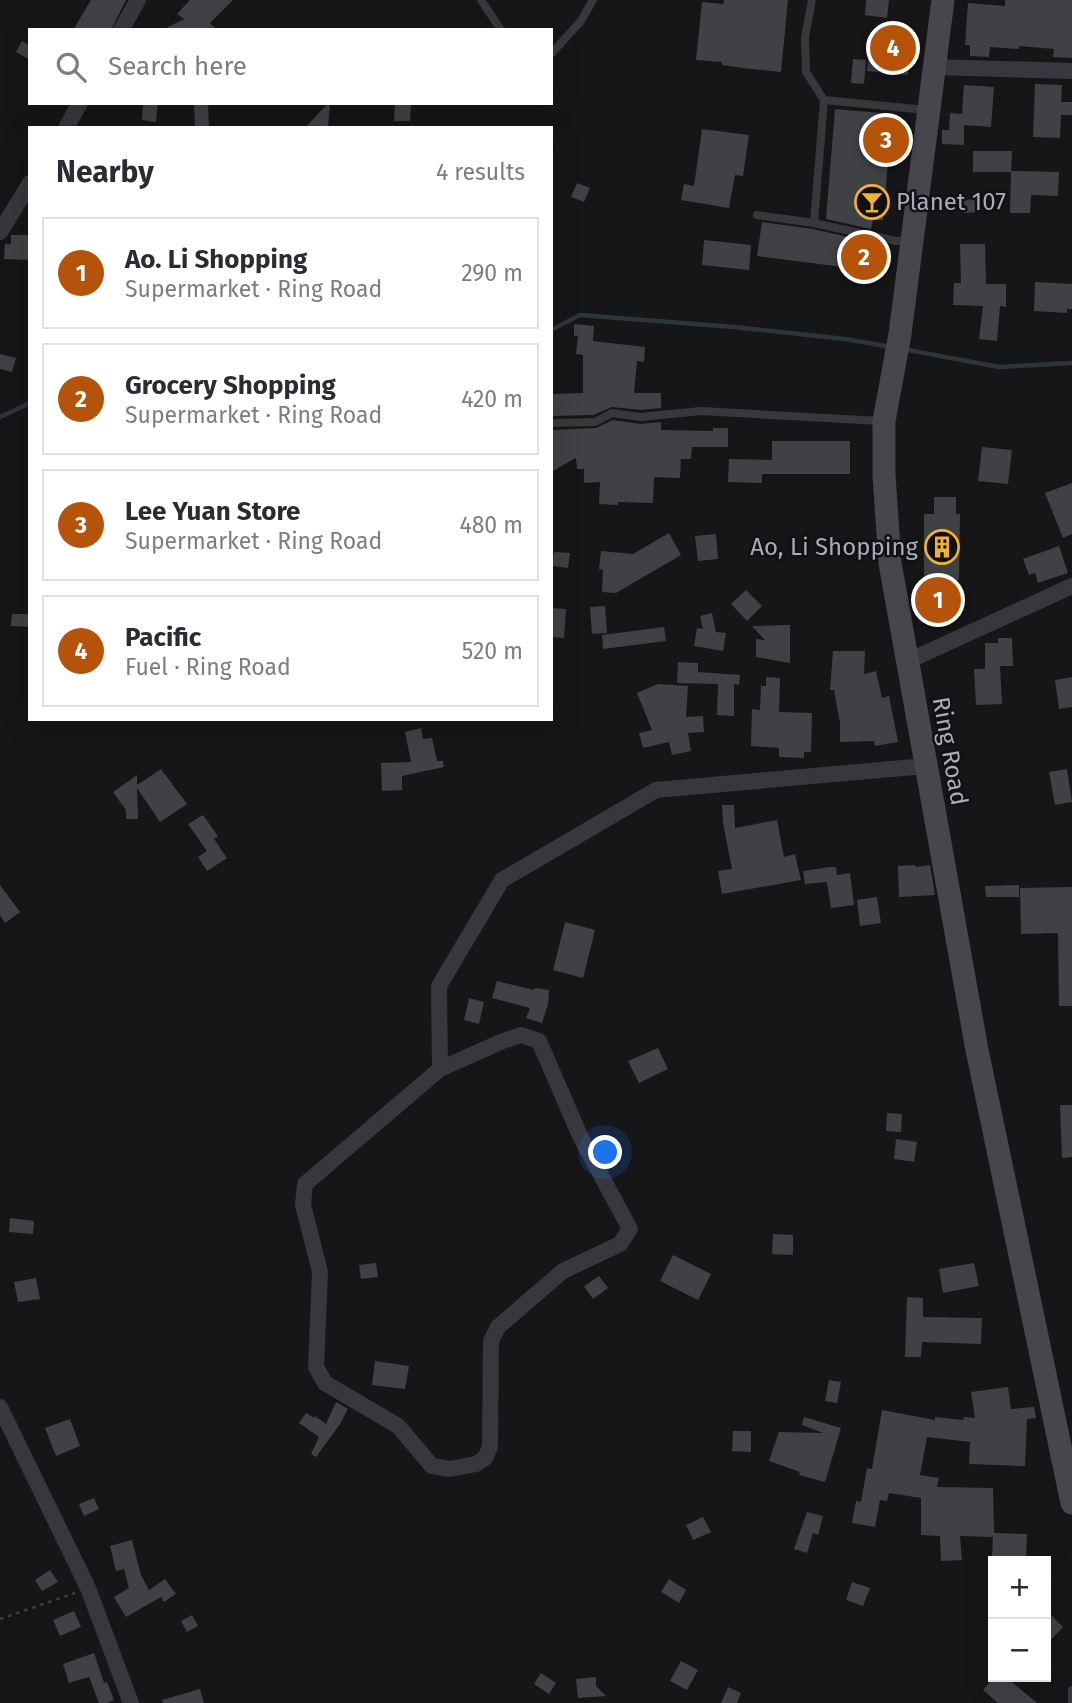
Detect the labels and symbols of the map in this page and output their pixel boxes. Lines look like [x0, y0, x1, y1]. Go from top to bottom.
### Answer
pin: 4 [870, 22, 916, 74]
pin: 3 [863, 114, 909, 166]
bar icon: Planet 107 [853, 183, 891, 221]
place label: Planet 107 [896, 188, 1006, 216]
pin: 2 [841, 231, 887, 283]
building icon: Ao, Li Shopping [923, 528, 961, 566]
place label: Ao, Li Shopping [750, 533, 919, 561]
pin: 1 [915, 574, 961, 626]
street label: Ring Road [927, 695, 973, 807]
your location [588, 1135, 622, 1169]

